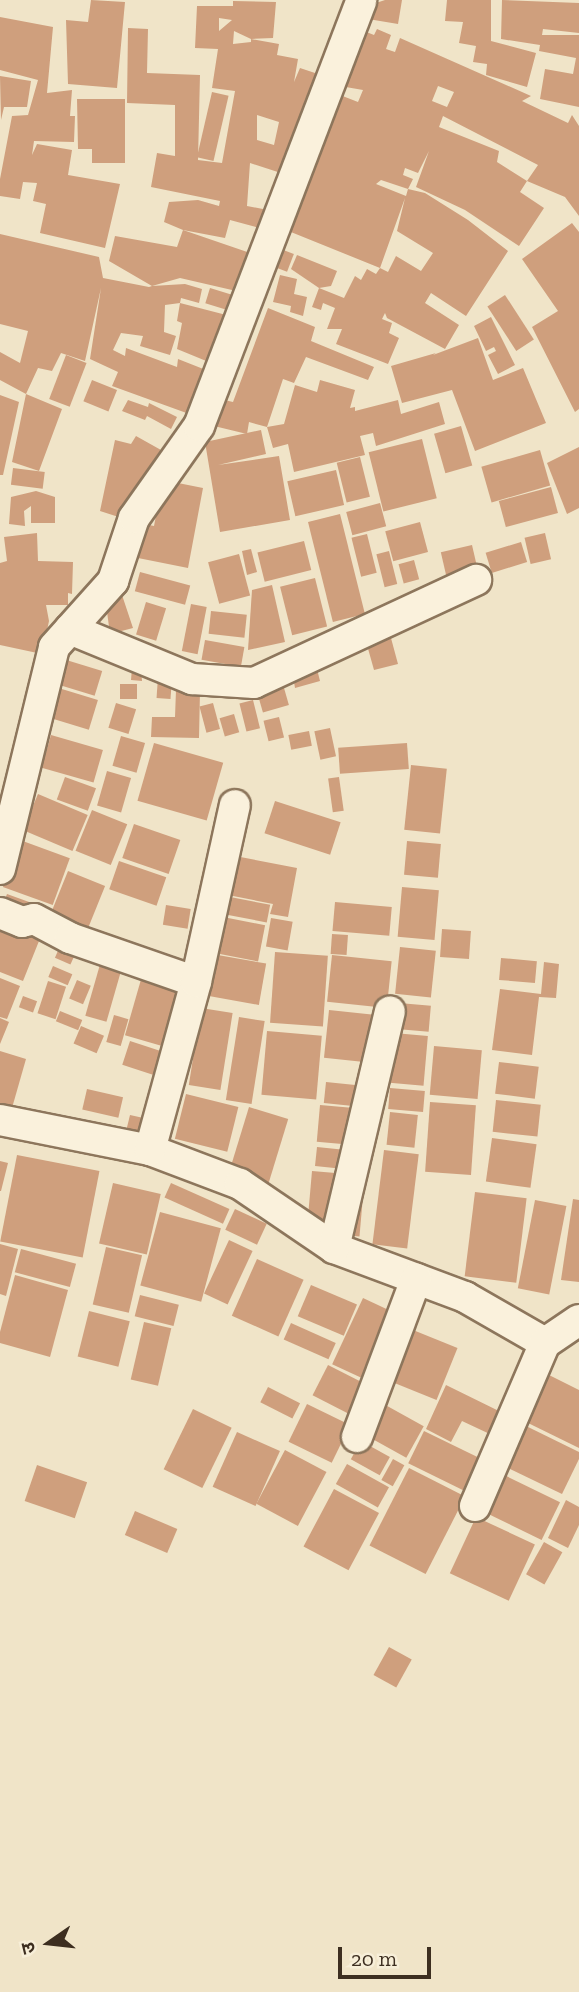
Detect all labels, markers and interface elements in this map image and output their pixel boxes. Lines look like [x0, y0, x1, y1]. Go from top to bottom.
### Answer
north arrow [14, 1908, 84, 1978]
scale bar [341, 1932, 434, 1976]
text: उ [16, 1940, 41, 1956]
text: 20 m [351, 1946, 397, 1971]

